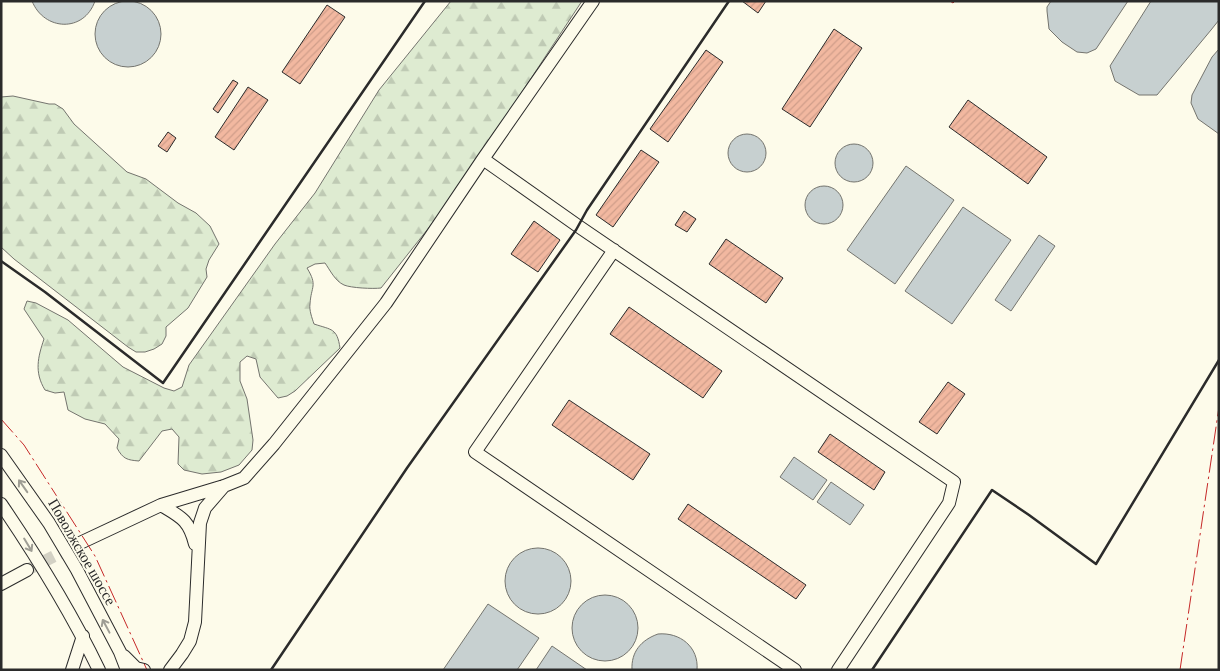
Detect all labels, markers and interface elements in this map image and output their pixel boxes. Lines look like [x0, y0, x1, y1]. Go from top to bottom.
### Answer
one-way arrow [18, 479, 28, 493]
street label: Поволжское шоссе [45, 496, 119, 608]
one-way arrow [23, 537, 33, 551]
one-way arrow [101, 618, 111, 633]

